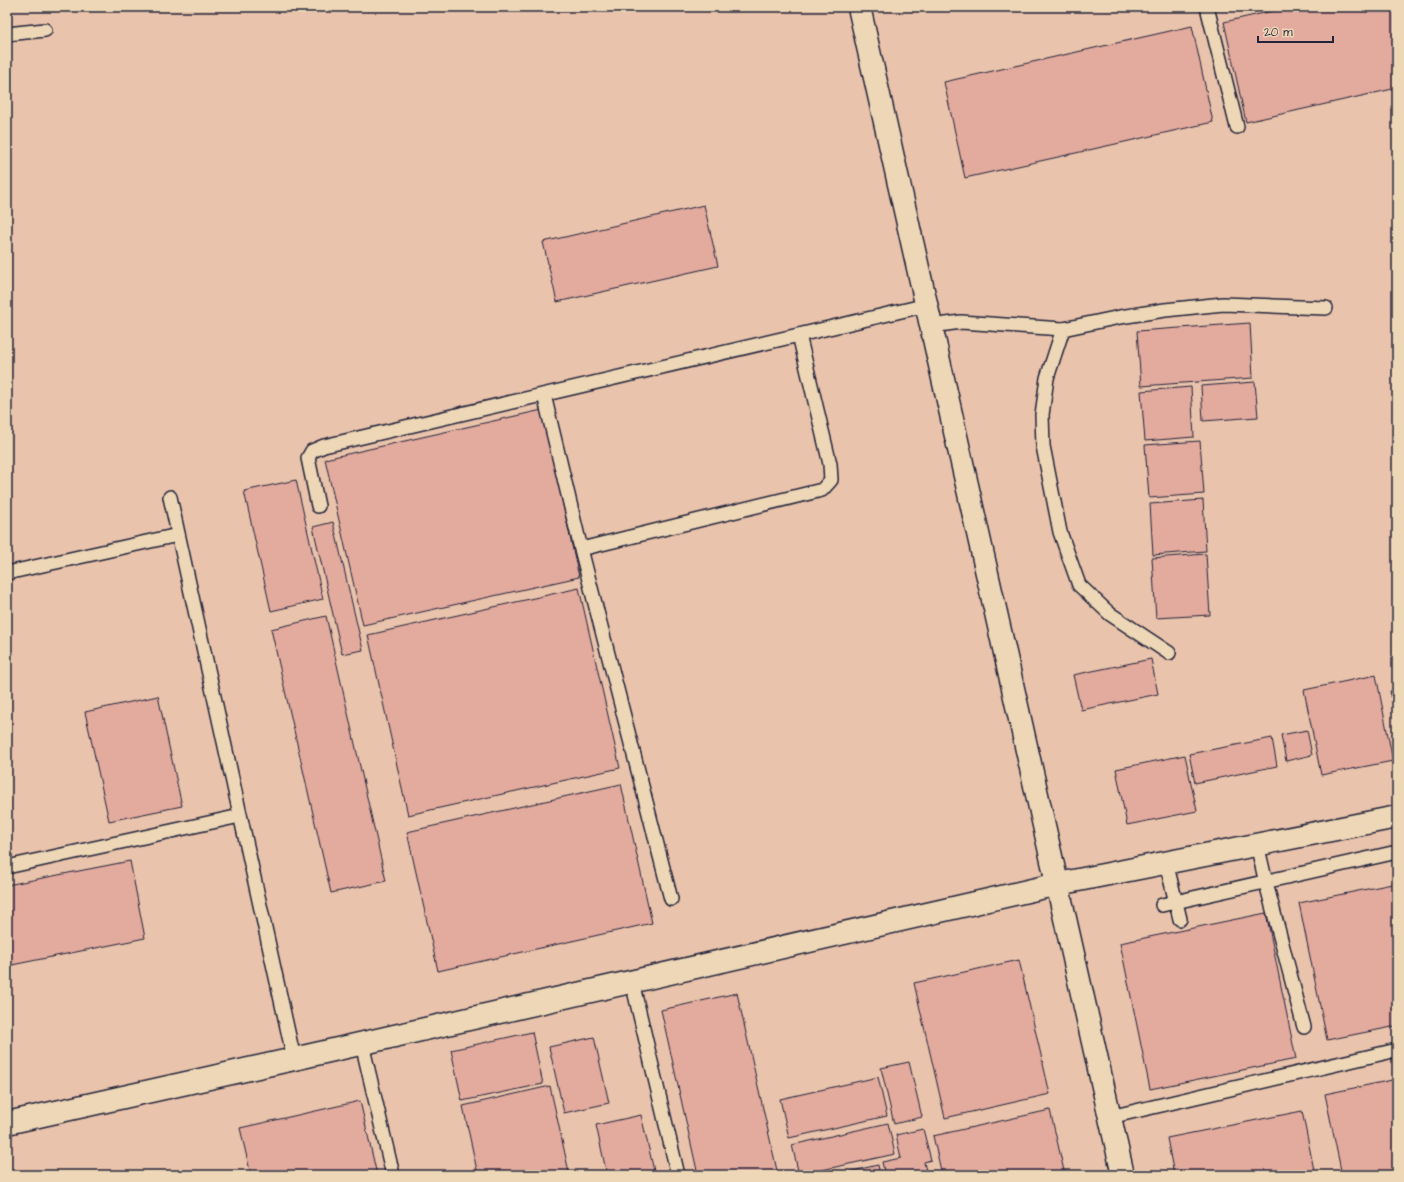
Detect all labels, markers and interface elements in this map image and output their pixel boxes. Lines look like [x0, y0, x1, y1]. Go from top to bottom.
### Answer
scale bar [1258, 18, 1333, 44]
text: 20 m [1264, 24, 1293, 41]

